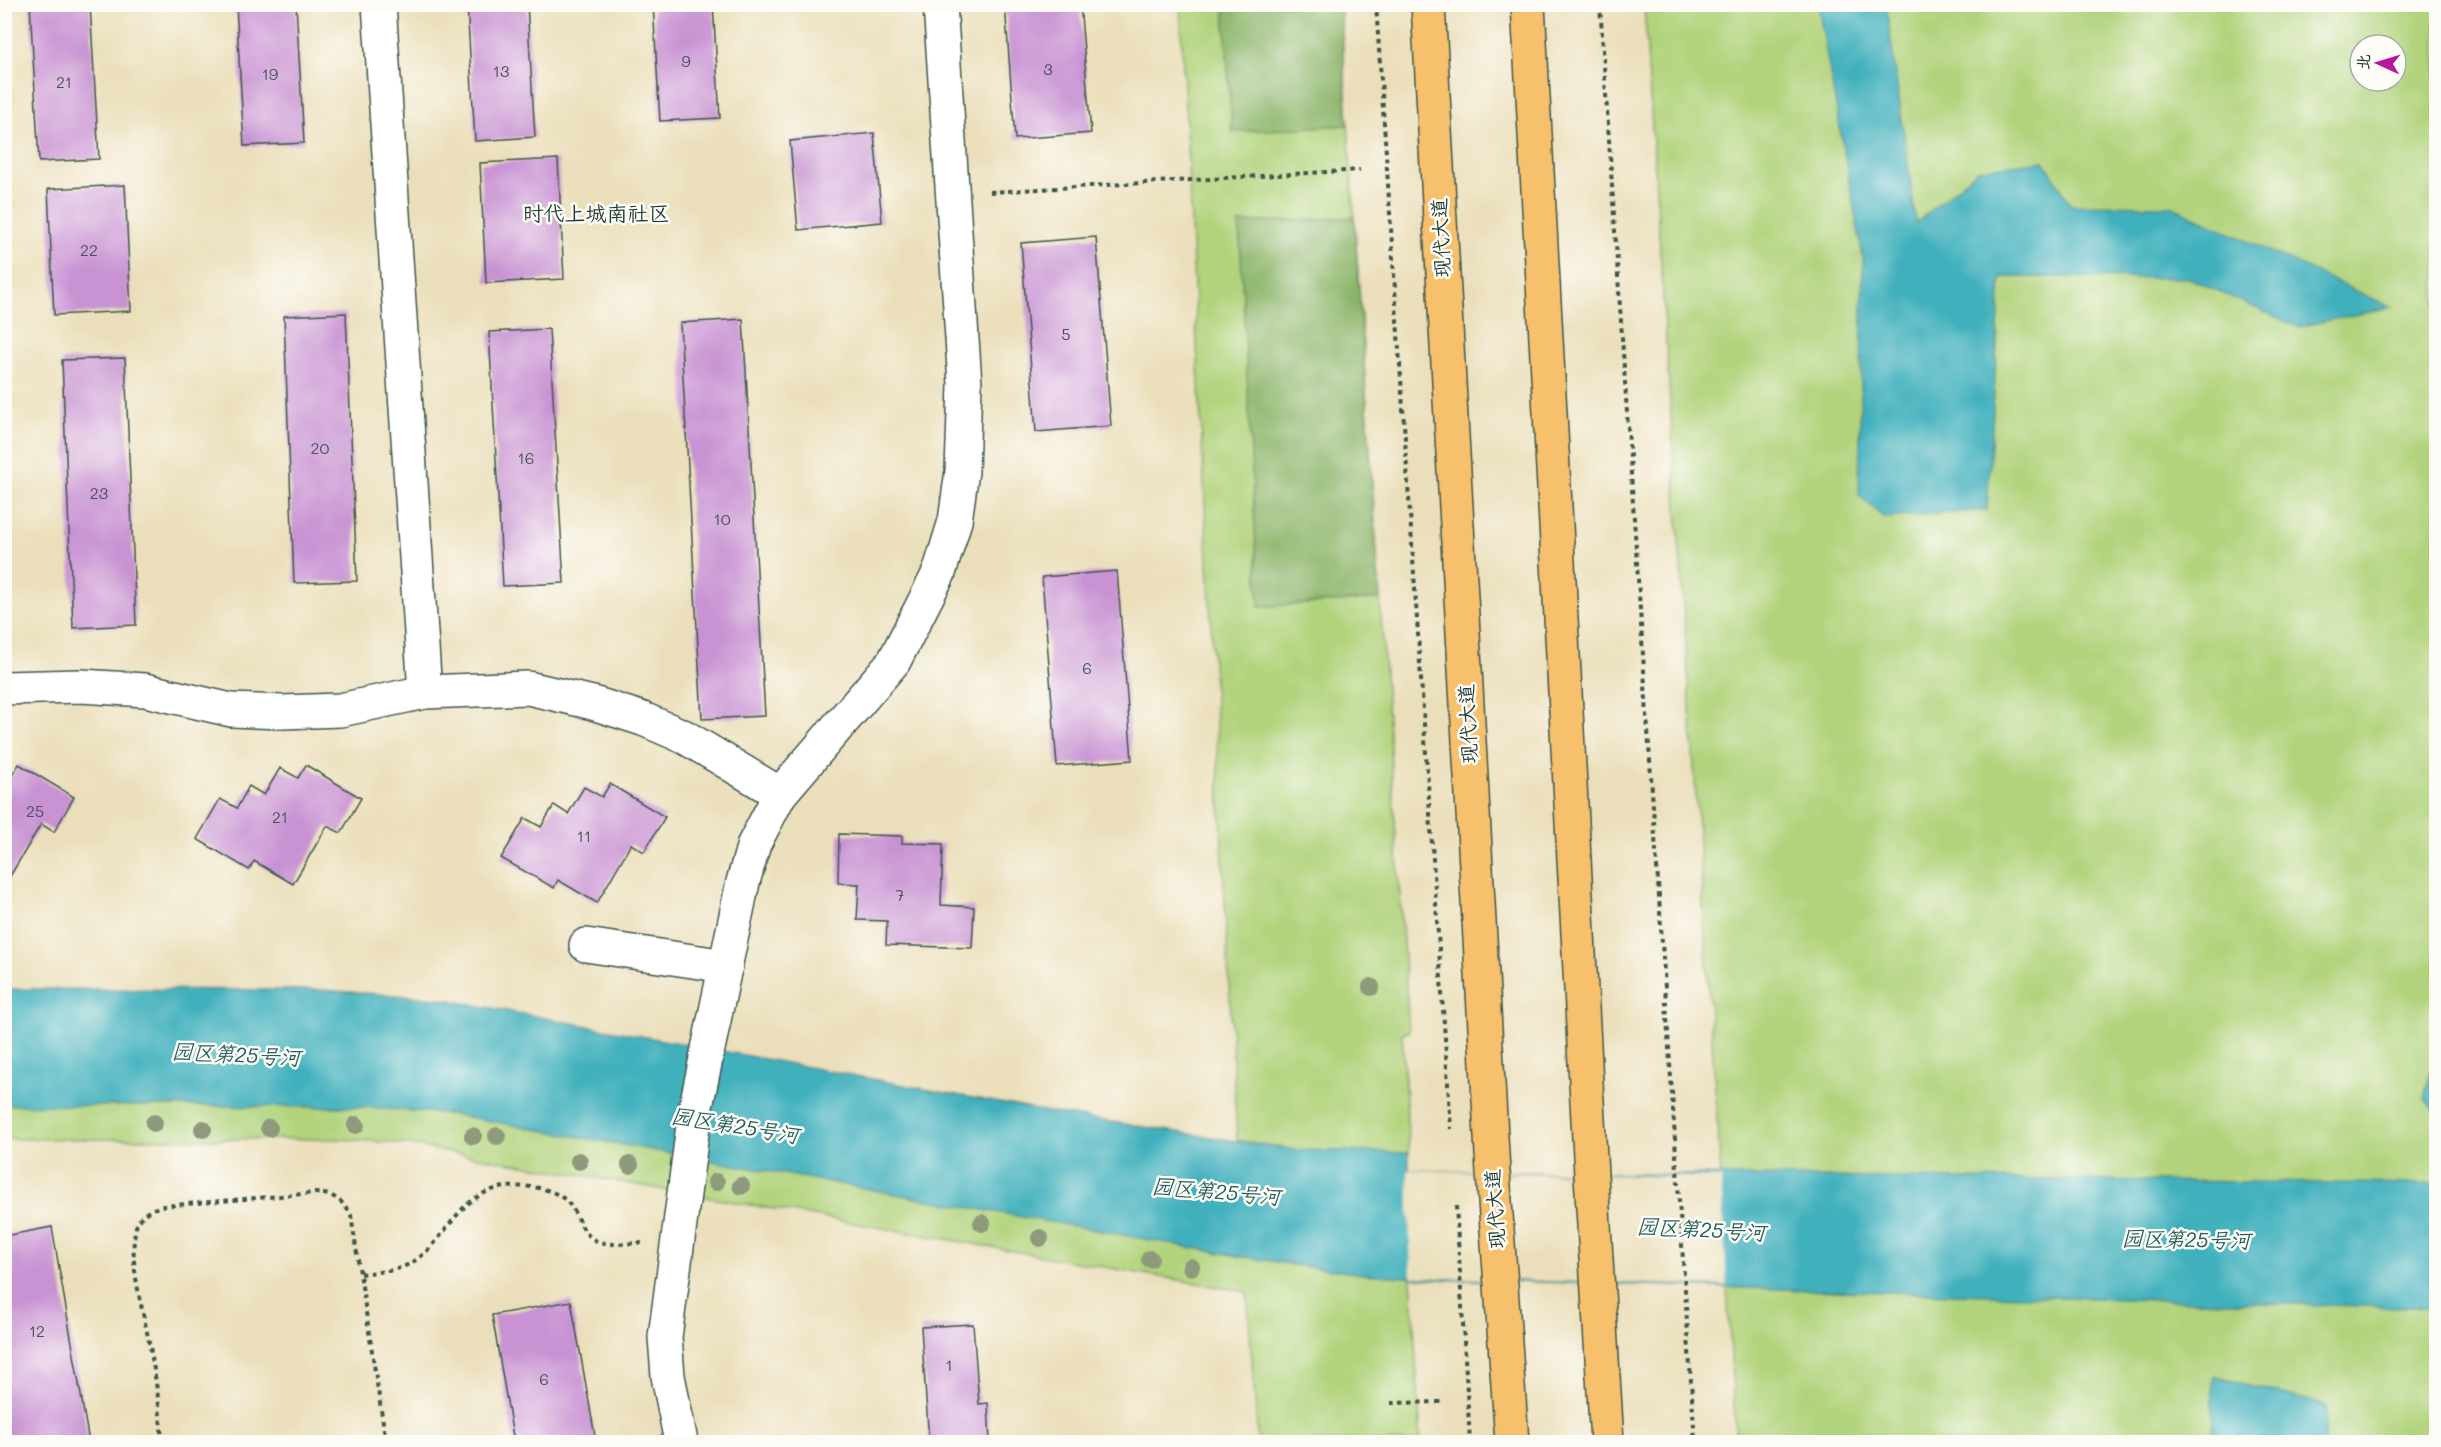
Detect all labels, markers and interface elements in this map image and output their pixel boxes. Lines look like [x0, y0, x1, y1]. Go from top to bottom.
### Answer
north arrow [2348, 33, 2408, 93]
house number: 9 [681, 50, 691, 71]
text: 北 [2352, 53, 2374, 71]
house number: 3 [1043, 58, 1053, 79]
house number: 13 [493, 60, 509, 81]
house number: 19 [262, 63, 278, 84]
house number: 21 [56, 71, 72, 92]
street label: 现代大道 [1425, 197, 1455, 279]
district label: 时代上城南社区 [523, 199, 670, 226]
house number: 22 [80, 239, 98, 260]
house number: 5 [1061, 323, 1071, 344]
house number: 20 [311, 437, 330, 458]
house number: 16 [518, 447, 534, 468]
house number: 23 [90, 482, 108, 503]
house number: 10 [713, 508, 731, 529]
house number: 6 [1082, 657, 1092, 678]
street label: 现代大道 [1452, 683, 1482, 765]
house number: 25 [26, 800, 44, 821]
house number: 21 [272, 806, 288, 827]
house number: 11 [577, 825, 591, 846]
house number: 7 [896, 884, 905, 905]
water label: 园区第25号河 [171, 1037, 304, 1071]
water label: 园区第25号河 [669, 1101, 804, 1148]
street label: 现代大道 [1478, 1168, 1510, 1250]
water label: 园区第25号河 [1151, 1171, 1285, 1210]
water label: 园区第25号河 [1636, 1212, 1769, 1246]
water label: 园区第25号河 [2121, 1224, 2254, 1253]
house number: 12 [29, 1320, 45, 1341]
house number: 1 [945, 1354, 953, 1375]
house number: 6 [539, 1368, 549, 1389]

